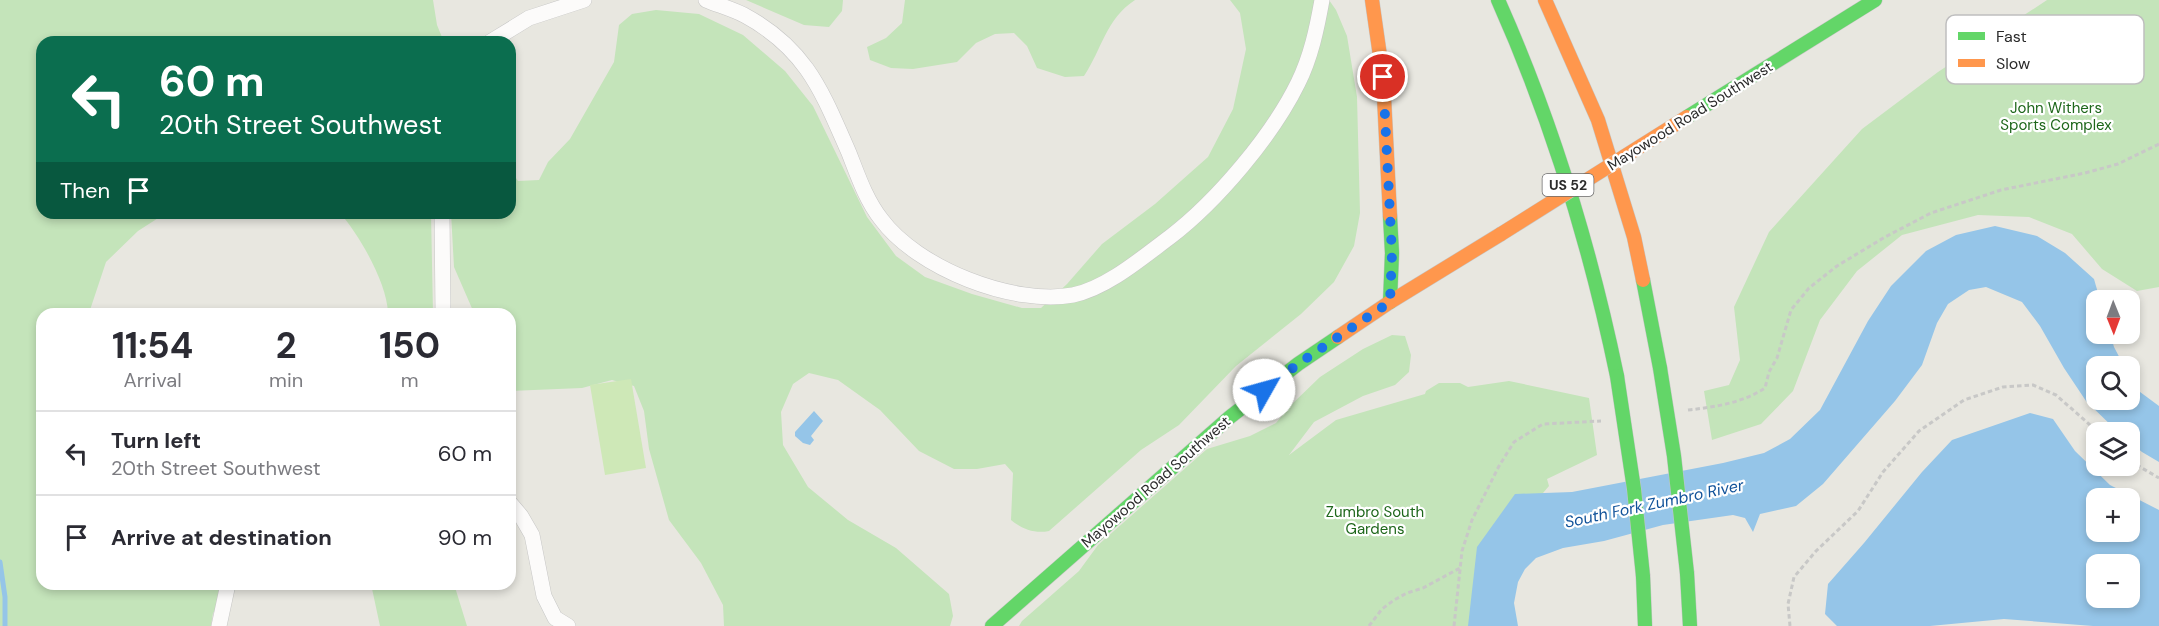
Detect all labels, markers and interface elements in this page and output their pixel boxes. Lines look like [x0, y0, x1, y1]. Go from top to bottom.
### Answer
legend [1946, 15, 2144, 84]
text: Fast [1996, 26, 2027, 47]
pin [1357, 51, 1408, 102]
text: Slow [1996, 53, 2030, 74]
text: 60 m [159, 54, 265, 109]
street label: Mayowood Road Southwest [1603, 57, 1777, 175]
icon: left [60, 60, 138, 138]
icon: arrive [1366, 60, 1399, 93]
park label: John Withers Sports Complex [2000, 98, 2112, 135]
text: 20th Street Southwest [159, 107, 442, 142]
icon: arrive [122, 174, 155, 207]
road number: US 52 [1542, 174, 1594, 196]
text: Then [60, 176, 110, 205]
north arrow [2086, 290, 2140, 344]
map controls [2086, 290, 2140, 608]
text: 11:54 [112, 322, 193, 369]
text: 2 [276, 322, 297, 369]
text: 150 [379, 322, 440, 369]
button: search [2086, 356, 2140, 410]
position arrow [1232, 358, 1296, 422]
text: Arrival [123, 367, 182, 393]
text: min [269, 367, 303, 393]
text: m [401, 367, 419, 393]
street label: Mayowood Road Southwest [1077, 412, 1235, 552]
button: layers [2086, 422, 2140, 476]
text: Turn left [111, 426, 201, 455]
icon: left [60, 437, 93, 470]
text: 60 m [438, 439, 492, 468]
text: 20th Street Southwest [111, 455, 321, 481]
water label: South Fork Zumbro River [1563, 474, 1747, 533]
button: + [2086, 488, 2140, 542]
park label: Zumbro South Gardens [1326, 502, 1424, 539]
icon: arrive [60, 521, 93, 554]
text: Arrive at destination [111, 523, 332, 552]
text: 90 m [438, 523, 492, 552]
button: − [2086, 554, 2140, 608]

